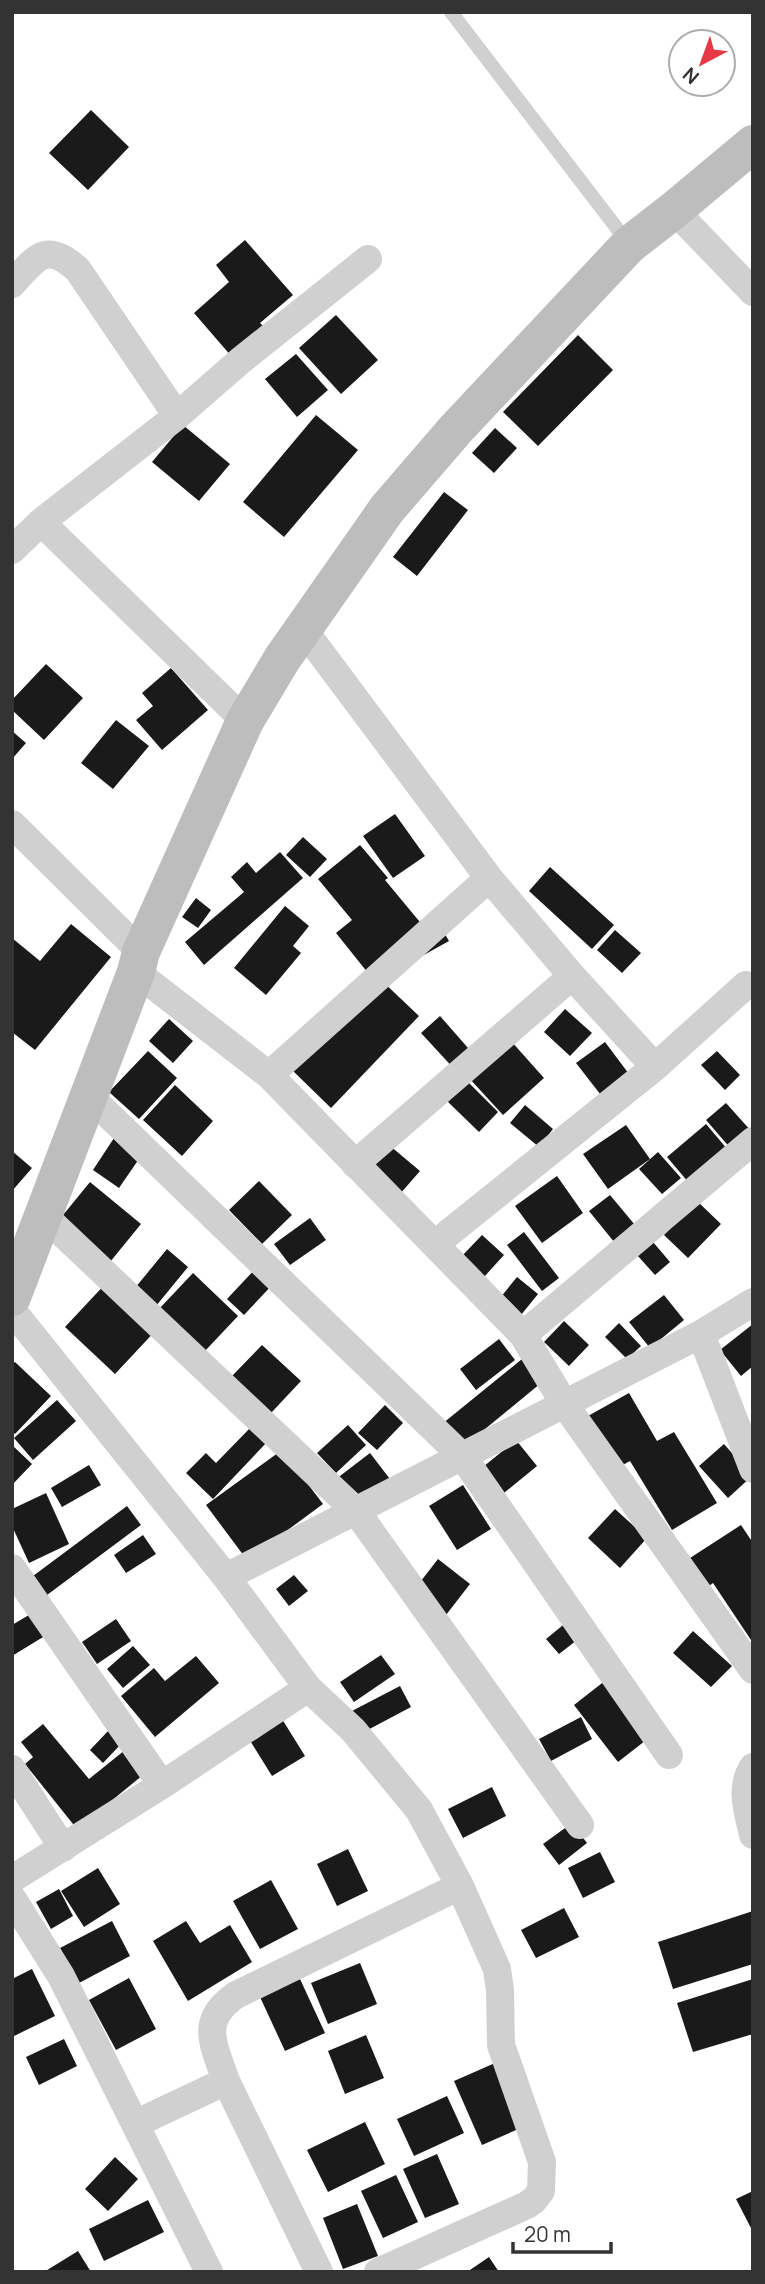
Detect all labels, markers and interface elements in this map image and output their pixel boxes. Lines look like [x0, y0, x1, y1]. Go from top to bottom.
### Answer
north arrow [667, 28, 737, 98]
text: N [677, 62, 705, 90]
scale bar [513, 2210, 611, 2254]
text: 20 m [524, 2220, 571, 2248]

